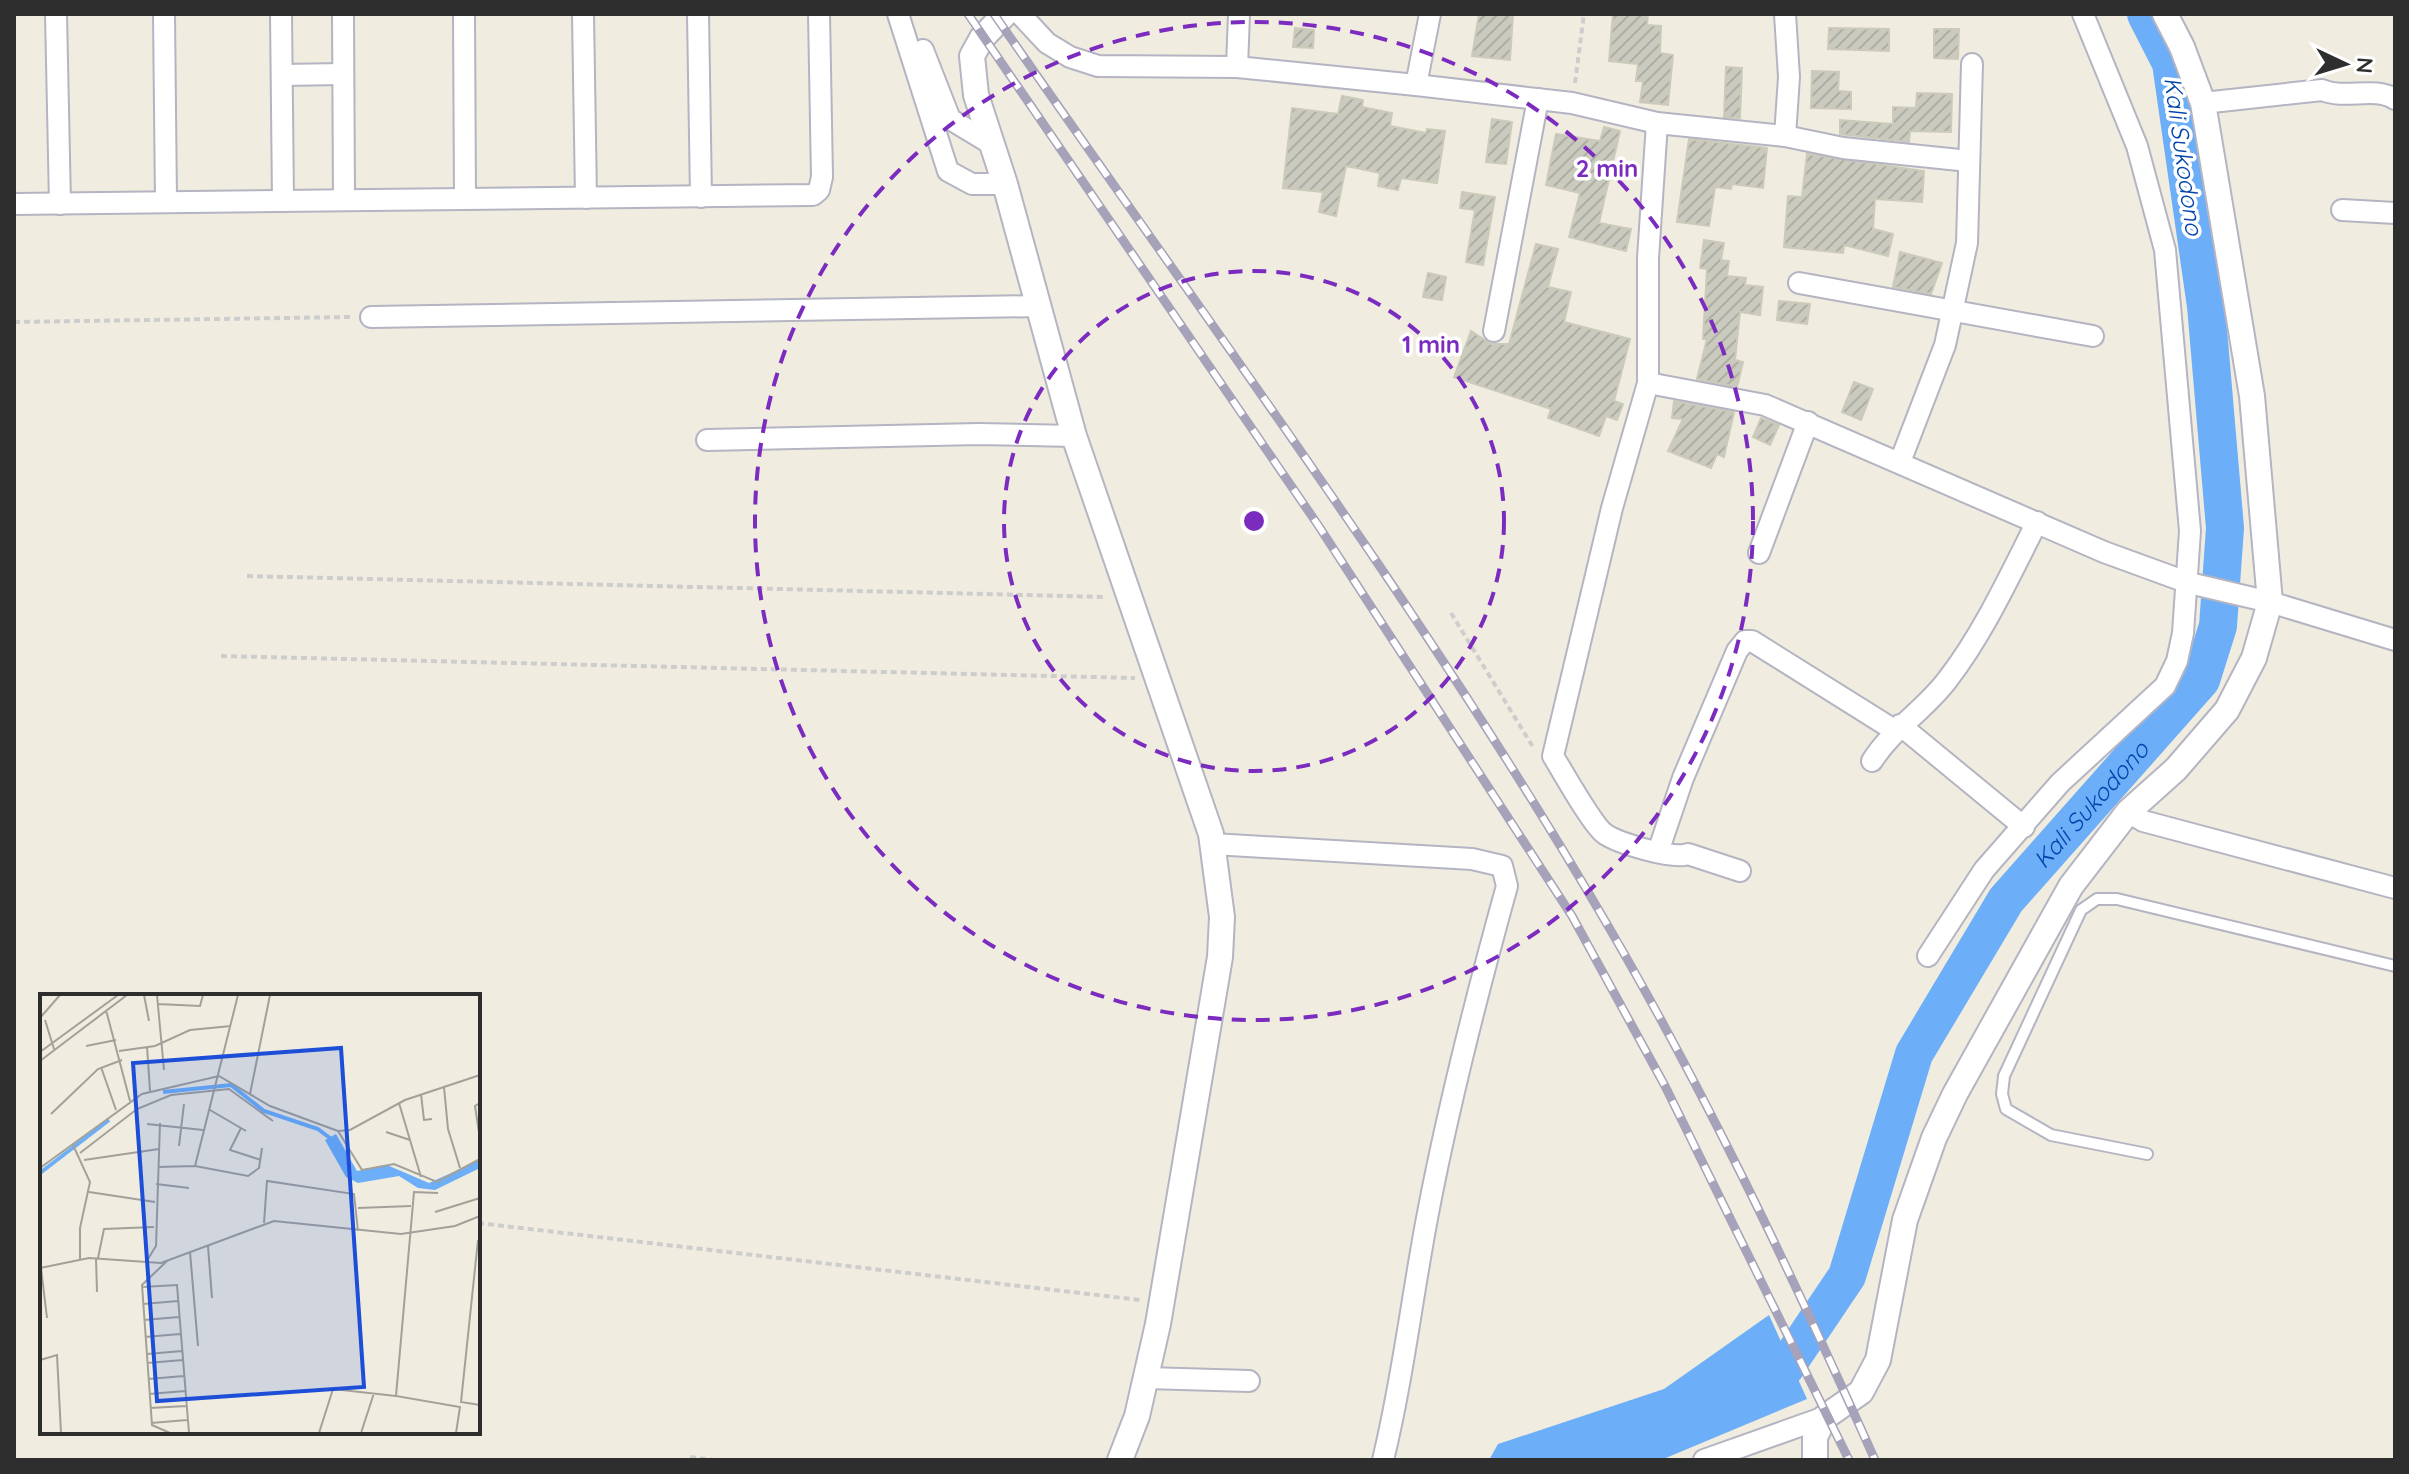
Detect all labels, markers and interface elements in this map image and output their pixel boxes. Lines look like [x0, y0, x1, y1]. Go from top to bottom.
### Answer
north arrow [2305, 24, 2385, 104]
text: N [2350, 56, 2379, 74]
water label: Kali Sukodono [2158, 75, 2210, 238]
text: 2 min [1576, 153, 1638, 183]
text: 1 min [1402, 329, 1460, 359]
centre of rings [1240, 507, 1268, 535]
water label: Kali Sukodono [2027, 734, 2156, 874]
inset map [40, 994, 480, 1434]

